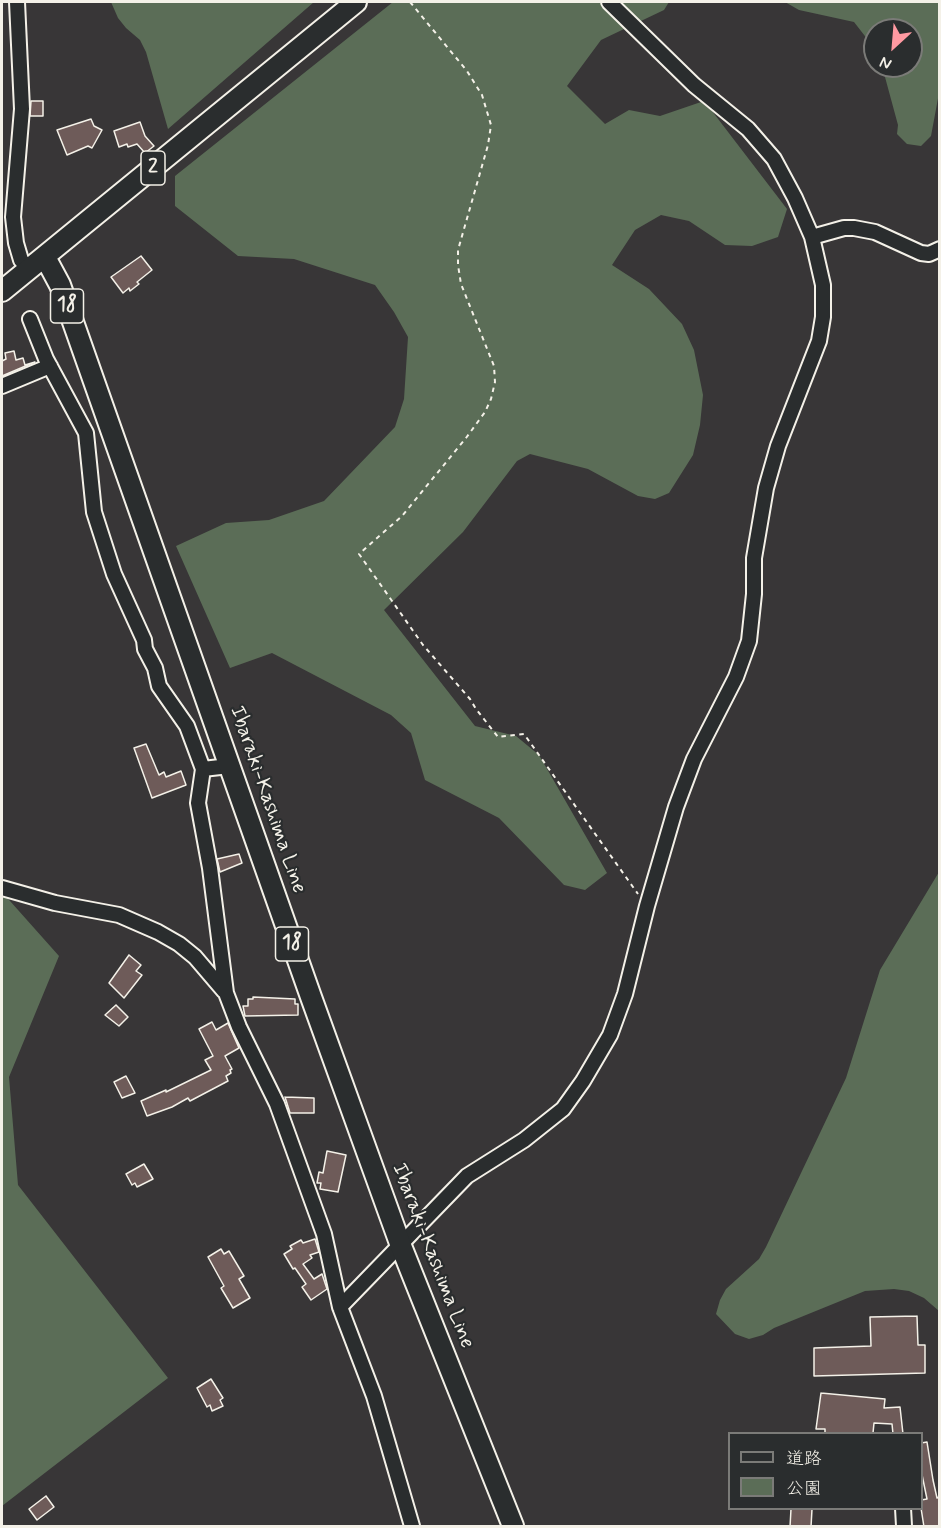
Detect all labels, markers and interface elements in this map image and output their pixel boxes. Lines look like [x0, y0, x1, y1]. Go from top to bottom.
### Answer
north arrow [863, 18, 923, 78]
text: N [876, 51, 895, 75]
road number: 2 [141, 151, 165, 185]
road number: 18 [50, 289, 84, 323]
street label: Ibaraki-Kashima Line [223, 703, 311, 897]
road number: 18 [276, 927, 308, 961]
street label: Ibaraki-Kashima Line [385, 1160, 479, 1352]
legend [728, 1432, 923, 1510]
text: 道路 [786, 1447, 822, 1471]
text: 公園 [786, 1477, 822, 1501]

